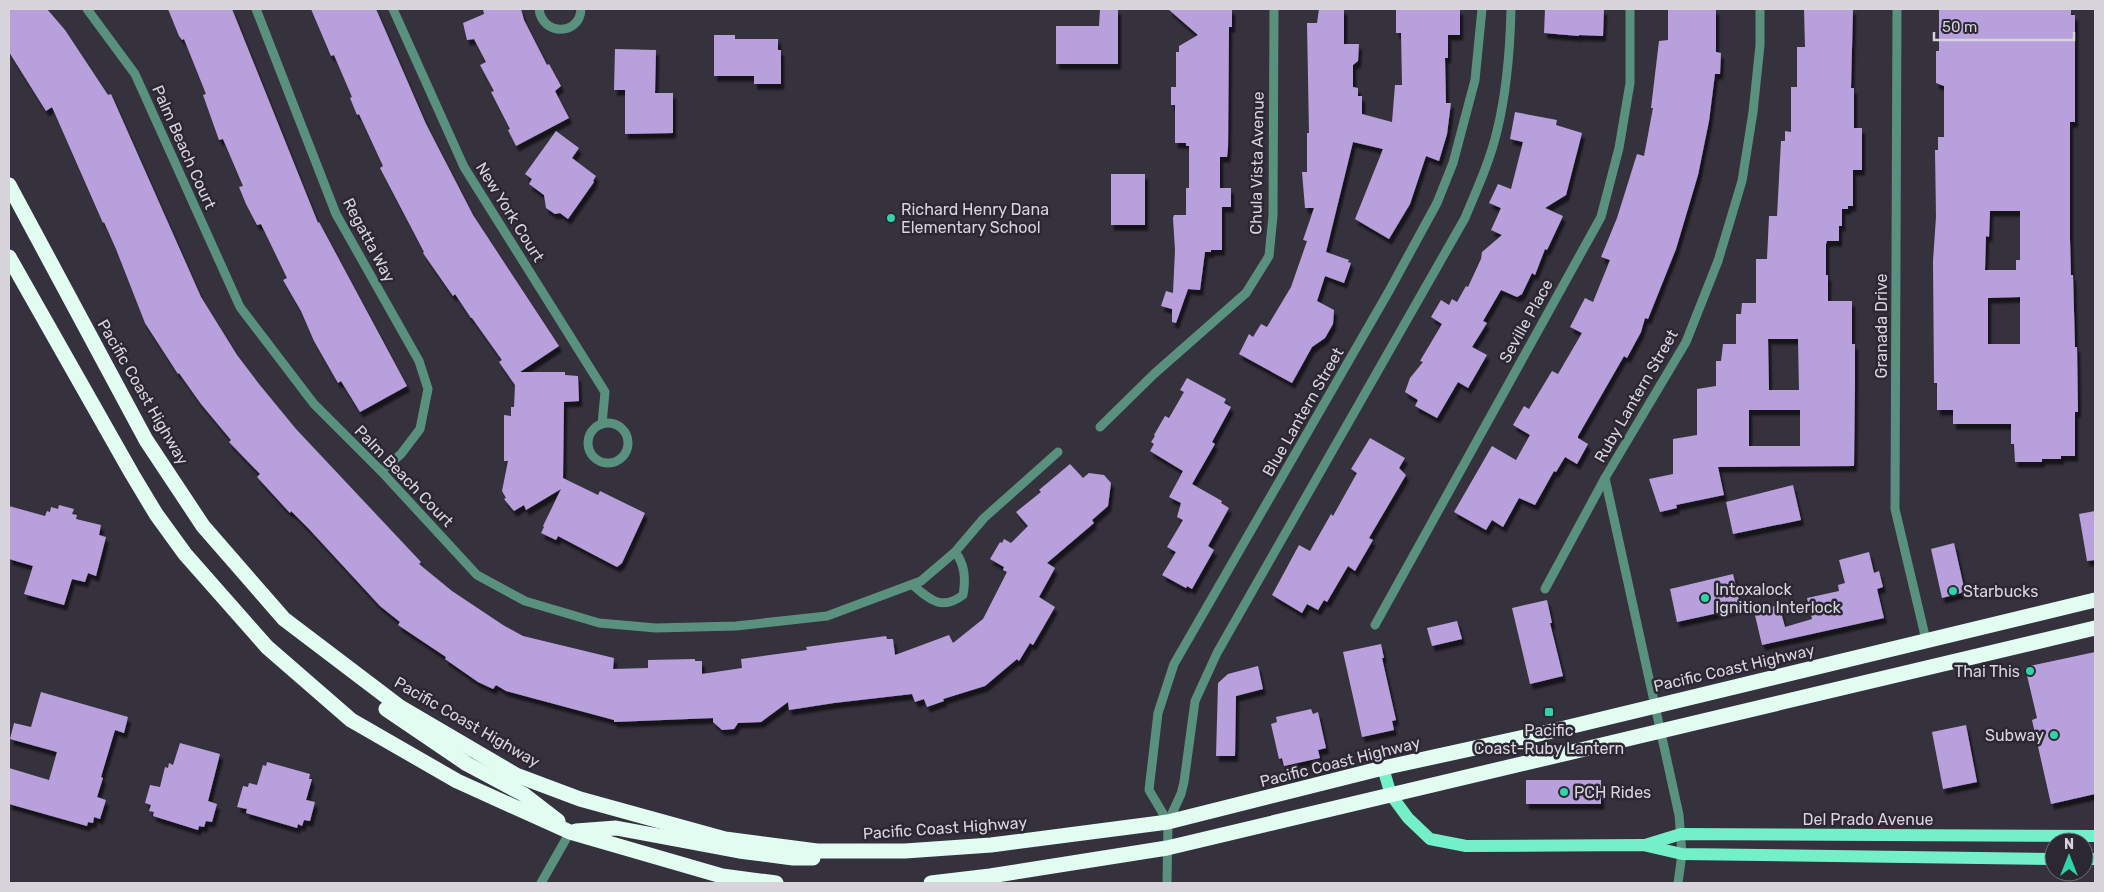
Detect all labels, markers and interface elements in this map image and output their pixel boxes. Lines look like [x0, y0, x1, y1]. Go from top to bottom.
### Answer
scale bar [1934, 10, 2074, 42]
text: 50 m [1942, 18, 1977, 36]
street label: Palm Beach Court [148, 82, 220, 212]
street label: Chula Vista Avenue [1246, 91, 1268, 235]
street label: New York Court [472, 159, 548, 265]
street label: Regatta Way [339, 195, 399, 285]
place label: Richard Henry Dana Elementary School [901, 200, 1049, 237]
marker: Richard Henry Dana Elementary School [885, 212, 897, 224]
street label: Granada Drive [1872, 273, 1891, 378]
street label: Seville Place [1495, 276, 1557, 366]
street label: Pacific Coast Highway [94, 316, 192, 468]
street label: Ruby Lantern Street [1590, 326, 1682, 466]
street label: Blue Lantern Street [1258, 344, 1348, 480]
street label: Palm Beach Court [351, 421, 457, 531]
place label: Intoxalock Ignition Interlock [1715, 580, 1842, 617]
place label: Starbucks [1963, 582, 2038, 601]
marker: Starbucks [1947, 585, 1959, 597]
marker: Intoxalock Ignition Interlock [1699, 592, 1711, 604]
street label: Pacific Coast Highway [1652, 640, 1817, 696]
place label: Thai This [1954, 662, 2020, 681]
marker: Thai This [2024, 665, 2036, 677]
street label: Pacific Coast Highway [391, 673, 543, 771]
marker: Pacific Coast-Ruby Lantern [1543, 706, 1555, 718]
place label: Pacific Coast-Ruby Lantern [1474, 721, 1624, 758]
place label: Subway [1985, 726, 2044, 745]
marker: Subway [2048, 729, 2060, 741]
street label: Pacific Coast Highway [1258, 733, 1422, 791]
place label: PCH Rides [1574, 783, 1651, 802]
marker: PCH Rides [1558, 786, 1570, 798]
street label: Del Prado Avenue [1802, 810, 1934, 829]
street label: Pacific Coast Highway [862, 813, 1028, 843]
north arrow [2044, 832, 2094, 882]
text: N [2064, 836, 2074, 853]

